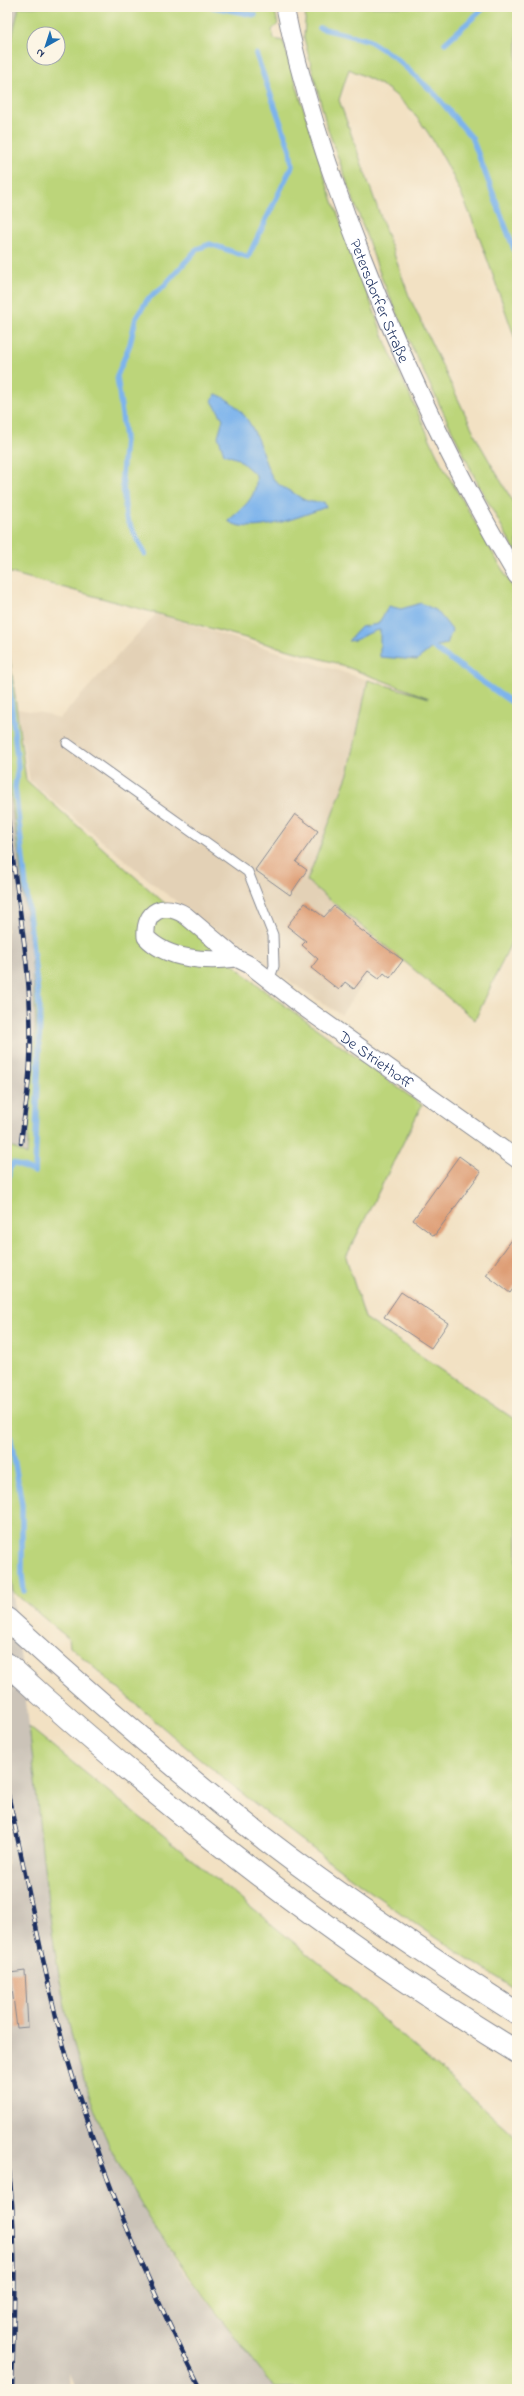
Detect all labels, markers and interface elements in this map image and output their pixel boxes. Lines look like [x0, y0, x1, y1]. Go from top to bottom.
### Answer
north arrow [26, 26, 66, 66]
text: N [32, 44, 48, 62]
street label: Petersdorfer Straße [342, 236, 415, 368]
street label: De Striethoff [332, 1025, 418, 1096]

